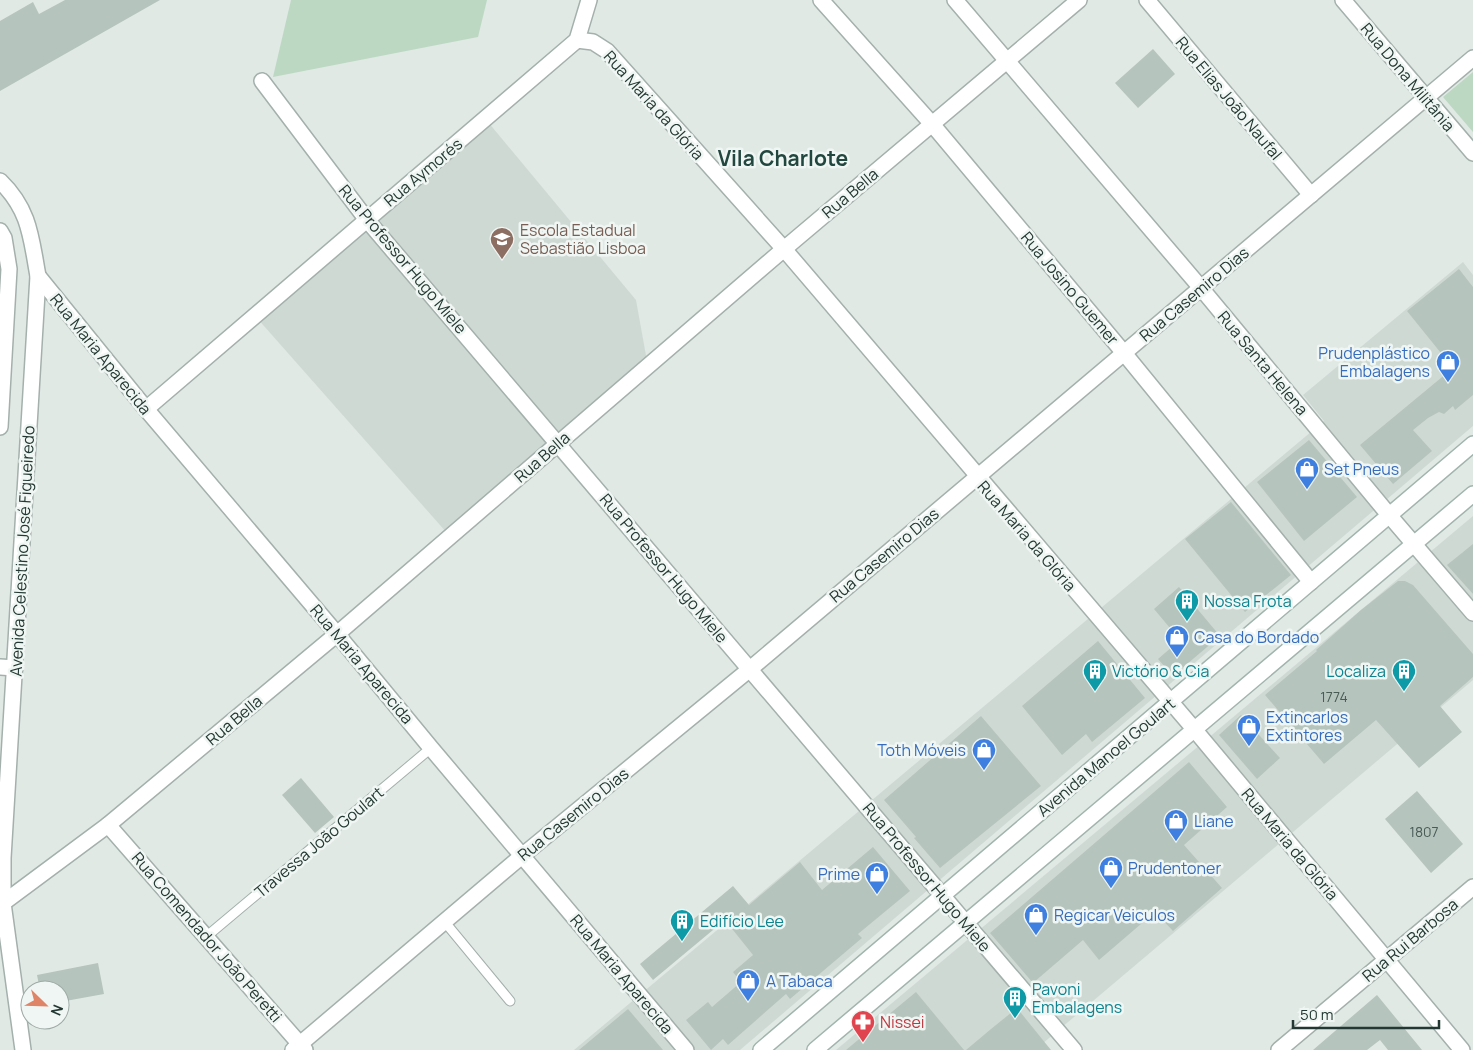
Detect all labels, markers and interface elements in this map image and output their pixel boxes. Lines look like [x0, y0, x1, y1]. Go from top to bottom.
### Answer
street label: Rua Dona Militânia [1356, 18, 1460, 136]
street label: Rua Elias João Naufal [1171, 32, 1287, 164]
street label: Rua Maria da Glória [599, 46, 709, 164]
street label: Rua Aymorés [379, 133, 467, 211]
district label: Vila Charlote [718, 144, 848, 172]
street label: Rua Bella [817, 163, 883, 223]
street label: Rua Professor Hugo Miele [334, 180, 472, 338]
place label: Escola Estadual Sebastião Lisboa [520, 219, 646, 259]
school or university icon: Escola Estadual Sebastião Lisboa [489, 226, 515, 260]
street label: Rua Josino Guemer [1016, 227, 1124, 349]
street label: Rua Casemiro Dias [1135, 242, 1253, 346]
street label: Rua Maria Aparecida [45, 289, 157, 419]
street label: Rua Santa Helena [1213, 306, 1313, 420]
place label: Prudenplástico Embalagens [1318, 342, 1430, 382]
shop icon: Prudenplástico Embalagens [1435, 349, 1461, 383]
street label: Avenida Celestino José Figueiredo [4, 425, 40, 677]
street label: Rua Bella [509, 427, 575, 487]
shop icon: Set Pneus [1294, 456, 1320, 490]
place label: Set Pneus [1324, 458, 1399, 480]
street label: Rua Maria da Glória [973, 476, 1081, 596]
street label: Rua Professor Hugo Miele [595, 489, 733, 647]
street label: Rua Casemiro Dias [825, 503, 943, 607]
building icon: Nossa Frota [1174, 588, 1200, 622]
place label: Nossa Frota [1204, 590, 1292, 612]
street label: Rua Maria Aparecida [305, 600, 419, 728]
shop icon: Casa do Bordado [1164, 624, 1190, 658]
place label: Casa do Bordado [1194, 626, 1319, 648]
building icon: Victório & Cia [1082, 658, 1108, 692]
building icon: Localiza [1391, 658, 1417, 692]
place label: Victório & Cia [1112, 660, 1209, 682]
place label: Localiza [1326, 660, 1386, 682]
house number: 1774 [1320, 687, 1348, 706]
street label: Rua Bella [201, 690, 267, 750]
street label: Avenida Manoel Goulart [1032, 693, 1180, 821]
place label: Extincarlos Extintores [1266, 706, 1348, 746]
shop icon: Extincarlos Extintores [1236, 713, 1262, 747]
shop icon: Toth Móveis [971, 737, 997, 771]
place label: Toth Móveis [877, 739, 966, 761]
street label: Rua Casemiro Dias [513, 762, 633, 866]
street label: Travessa João Goulart [250, 781, 388, 903]
street label: Rua Maria da Glória [1237, 783, 1343, 905]
street label: Rua Professor Hugo Miele [858, 798, 996, 956]
shop icon: Liane [1163, 808, 1189, 842]
place label: Liane [1194, 810, 1234, 832]
house number: 1807 [1409, 822, 1439, 841]
street label: Rua Comendador João Peretti [127, 847, 287, 1027]
shop icon: Prudentoner [1098, 855, 1124, 889]
place label: Prudentoner [1128, 857, 1221, 879]
shop icon: Prime [864, 861, 890, 895]
place label: Prime [818, 863, 860, 885]
street label: Rua Rui Barbosa [1357, 893, 1463, 987]
shop icon: Regicar Veiculos [1023, 902, 1049, 936]
place label: Regicar Veiculos [1054, 904, 1175, 926]
building icon: Edifício Lee [669, 908, 695, 942]
street label: Rua Maria Aparecida [565, 910, 679, 1038]
place label: Edifício Lee [700, 910, 784, 932]
shop icon: A Tabaca [735, 968, 761, 1002]
place label: A Tabaca [766, 970, 833, 992]
place label: Pavoni Embalagens [1032, 978, 1122, 1018]
north arrow [20, 980, 70, 1030]
building icon: Pavoni Embalagens [1002, 985, 1028, 1019]
scale bar [1293, 998, 1439, 1030]
text: N [47, 1002, 68, 1019]
text: 50 m [1300, 1004, 1334, 1025]
pharmacy icon: Nissei [850, 1009, 876, 1043]
place label: Nissei [880, 1011, 925, 1033]

